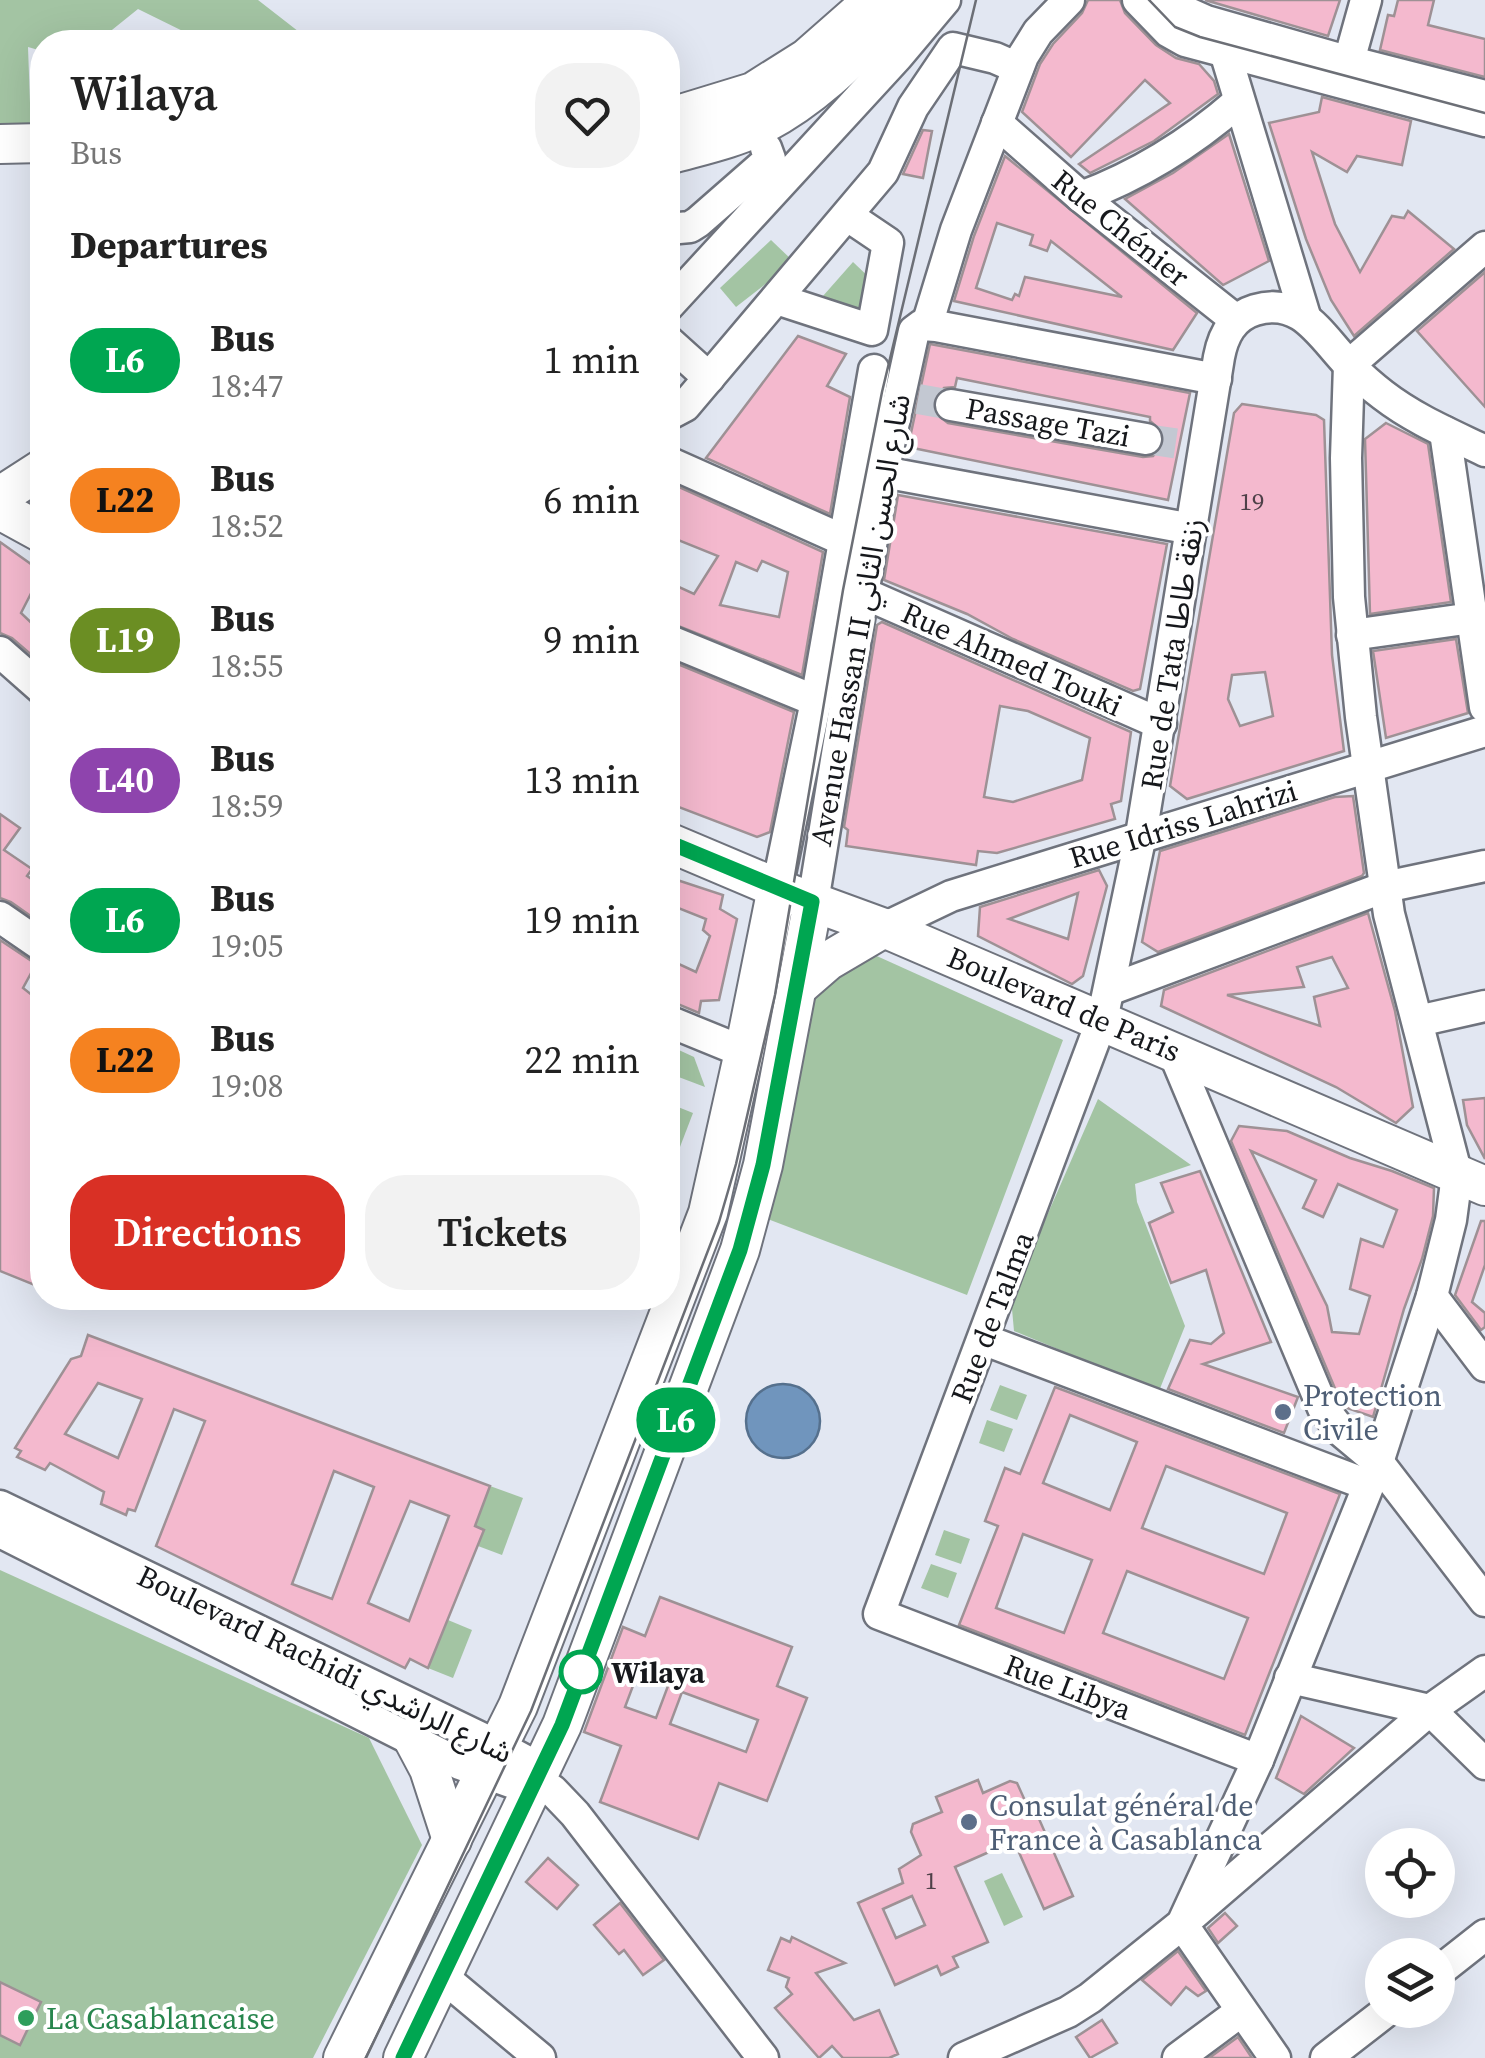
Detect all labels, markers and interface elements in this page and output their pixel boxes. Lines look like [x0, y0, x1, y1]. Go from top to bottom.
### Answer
text: Wilaya [70, 60, 218, 126]
button: heart [535, 63, 640, 168]
text: Bus [70, 131, 122, 175]
street label: Rue Chénier [1044, 160, 1199, 296]
text: Departures [70, 219, 268, 271]
text: Bus [210, 312, 275, 364]
text: 1 min [544, 334, 640, 386]
text: L6 [105, 336, 145, 384]
text: 18:47 [210, 364, 284, 408]
street label: Passage Tazi [963, 387, 1133, 457]
street label: Avenue Hassan II شارع الحسن الثاني [800, 391, 923, 850]
text: Bus [210, 452, 275, 504]
text: 6 min [544, 474, 640, 526]
text: L22 [96, 476, 154, 524]
house number: 19 [1239, 484, 1265, 518]
text: 18:52 [210, 504, 284, 548]
street label: Rue de Tata زنقة طاطا [1130, 515, 1214, 793]
text: Bus [210, 592, 275, 644]
street label: Rue Ahmed Touki [895, 592, 1129, 726]
text: 9 min [544, 614, 640, 666]
text: L19 [96, 616, 154, 664]
text: 18:55 [210, 644, 284, 688]
text: Bus [210, 732, 275, 784]
text: 13 min [525, 754, 640, 806]
text: L40 [96, 756, 154, 804]
street label: Rue Idriss Lahrizi [1064, 770, 1302, 878]
text: 18:59 [210, 784, 284, 828]
text: Bus [210, 872, 275, 924]
text: 19 min [525, 894, 640, 946]
text: L6 [105, 896, 145, 944]
text: 19:05 [210, 924, 284, 968]
street label: Boulevard de Paris [941, 936, 1187, 1072]
text: Bus [210, 1012, 275, 1064]
text: 22 min [525, 1034, 640, 1086]
text: L22 [96, 1036, 154, 1084]
text: 19:08 [210, 1064, 284, 1108]
button: Directions [70, 1175, 345, 1290]
button: Tickets [365, 1175, 640, 1290]
street label: Rue de Talma [940, 1225, 1044, 1409]
place label: Protection Civile [1303, 1375, 1442, 1450]
line badge: L6 [631, 1388, 721, 1452]
text: L6 [656, 1396, 696, 1444]
marker: Protection Civile [1272, 1401, 1294, 1423]
street label: Boulevard Rachidi شارع الراشدي [129, 1555, 519, 1776]
street label: Rue Libya [999, 1644, 1138, 1730]
marker: Wilaya [560, 1651, 602, 1693]
place label: Wilaya [611, 1652, 706, 1693]
place label: Consulat général de France à Casablanca [989, 1785, 1263, 1860]
marker: Consulat général de France à Casablanca [958, 1811, 980, 1833]
map controls [1365, 1828, 1455, 2028]
button: locate [1365, 1828, 1455, 1918]
house number: 1 [925, 1863, 937, 1897]
button: layers [1365, 1938, 1455, 2028]
place label: La Casablancaise [46, 1998, 275, 2039]
marker: La Casablancaise [15, 2007, 37, 2029]

